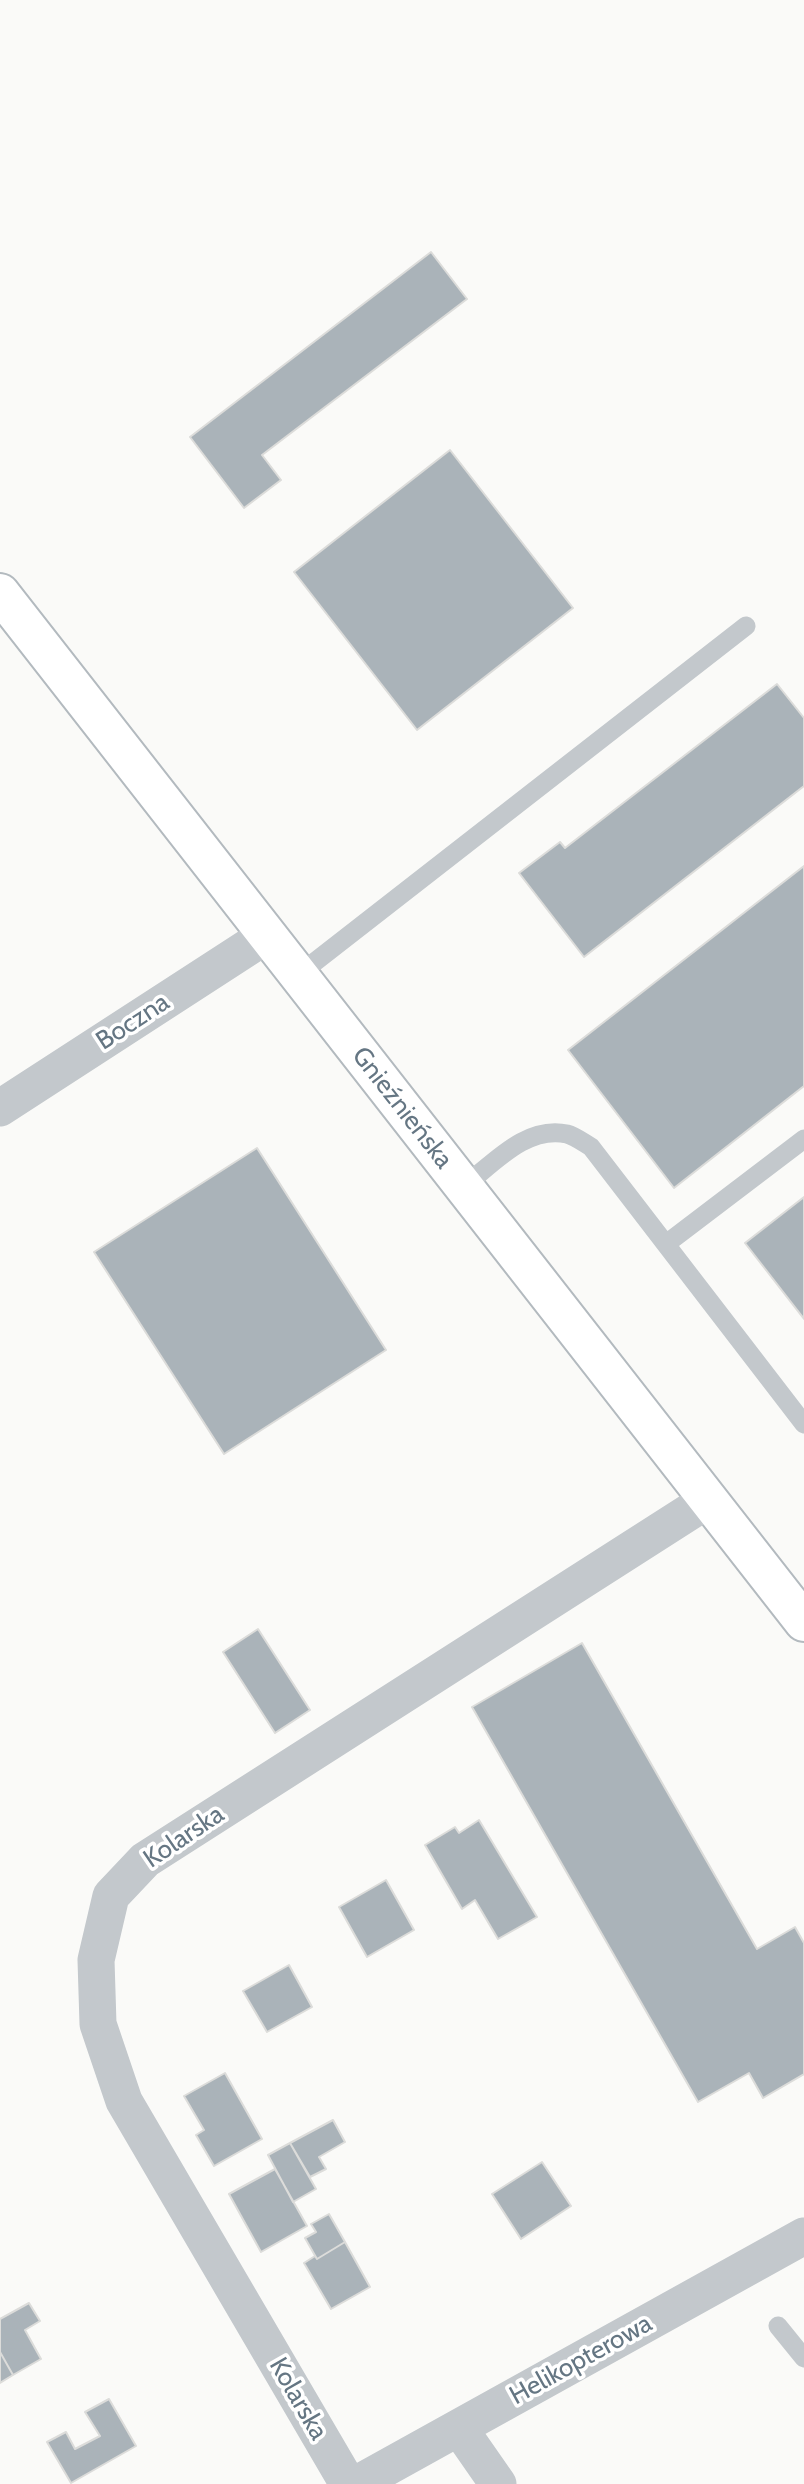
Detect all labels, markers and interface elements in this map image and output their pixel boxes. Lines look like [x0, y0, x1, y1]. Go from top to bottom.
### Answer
street label: Boczna [91, 987, 175, 1057]
street label: Gnieźnieńska [345, 1041, 459, 1175]
street label: Kolarska [138, 1799, 230, 1875]
street label: Helikopterowa [504, 2308, 658, 2412]
street label: Kolarska [262, 2352, 334, 2446]

